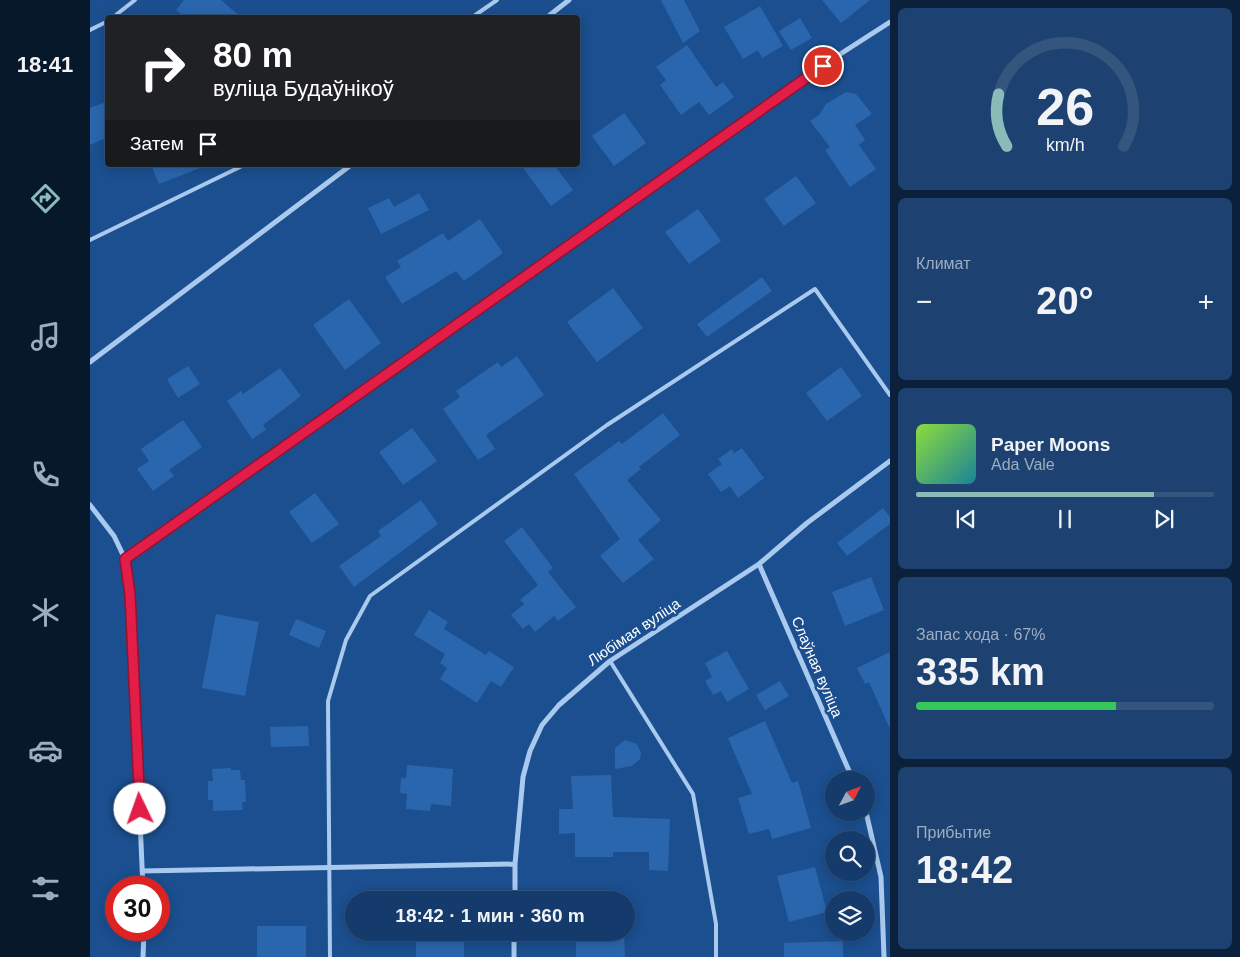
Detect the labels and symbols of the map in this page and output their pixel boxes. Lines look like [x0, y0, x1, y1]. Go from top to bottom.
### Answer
pin [802, 45, 844, 87]
street label: Любімая вуліца [584, 594, 684, 669]
street label: Слаўная вуліца [789, 614, 847, 721]
north arrow [825, 771, 875, 821]
position arrow [113, 782, 165, 834]
speed limit sign: 30 [105, 876, 170, 941]

